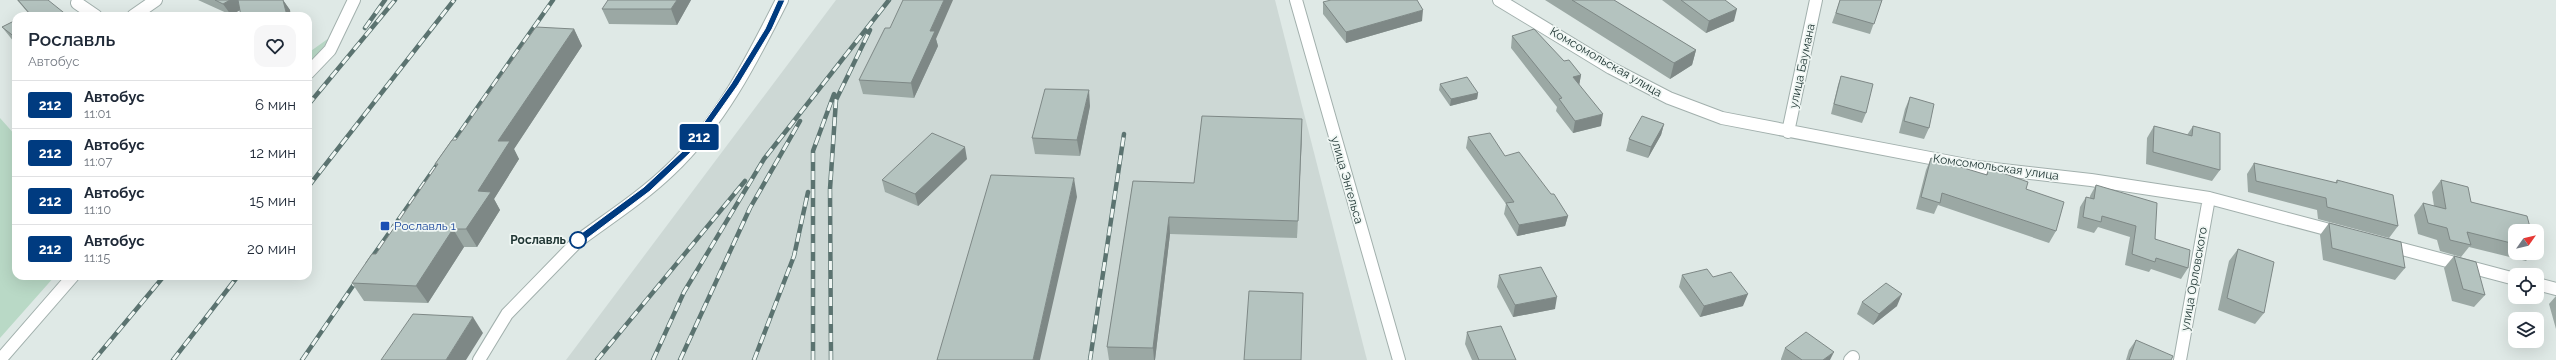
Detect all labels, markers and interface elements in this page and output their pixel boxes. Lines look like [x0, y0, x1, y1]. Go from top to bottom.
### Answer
street label: улица Баумана [1786, 22, 1818, 110]
street label: Комсомольская улица [1548, 24, 1664, 100]
button: heart [254, 25, 296, 67]
text: Рославль [28, 28, 115, 50]
text: Автобус [28, 54, 79, 69]
text: Автобус [84, 88, 145, 106]
text: 6 мин [255, 96, 296, 114]
text: 212 [39, 97, 61, 113]
text: 11:01 [84, 106, 111, 121]
line badge: 212 [676, 124, 722, 150]
text: 212 [688, 129, 710, 145]
street label: улица Энгельса [1328, 135, 1366, 225]
text: Автобус [84, 136, 145, 154]
text: 12 мин [250, 144, 296, 162]
text: 212 [39, 145, 61, 161]
street label: Комсомольская улица [1932, 151, 2060, 183]
text: 11:07 [84, 154, 112, 169]
text: Автобус [84, 184, 145, 202]
text: 15 мин [249, 192, 296, 210]
text: 212 [39, 193, 61, 209]
text: 11:10 [84, 202, 111, 217]
place label: Рославль 1 [394, 219, 456, 233]
marker: Рославль 1 [379, 220, 391, 232]
north arrow [2508, 224, 2544, 260]
map controls [2508, 224, 2544, 348]
street label: улица Орловского [2178, 226, 2210, 332]
marker: Рославль [569, 231, 587, 249]
text: Автобус [84, 232, 145, 250]
place label: Рославль [510, 233, 567, 247]
text: 20 мин [247, 240, 296, 258]
text: 212 [39, 241, 61, 257]
text: 11:15 [84, 250, 110, 265]
button: locate [2508, 268, 2544, 304]
button: layers [2508, 312, 2544, 348]

